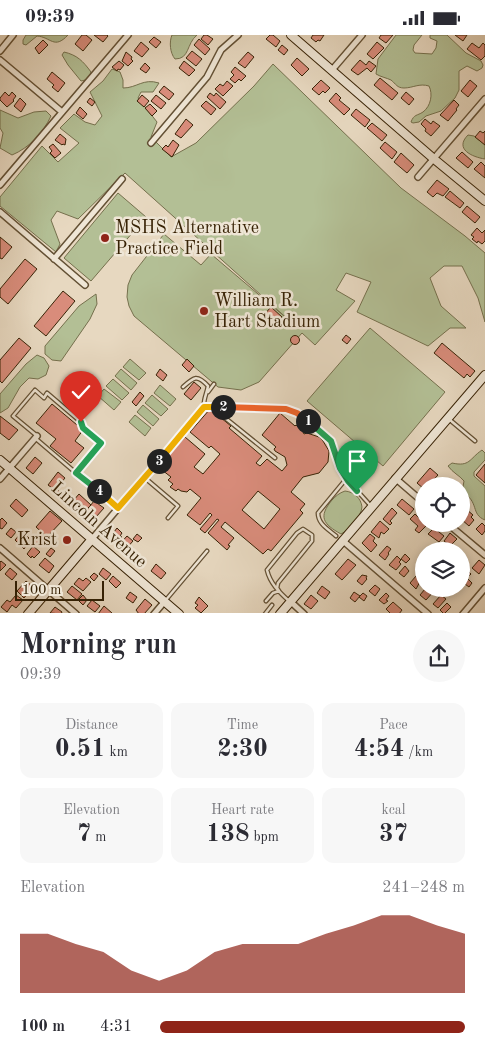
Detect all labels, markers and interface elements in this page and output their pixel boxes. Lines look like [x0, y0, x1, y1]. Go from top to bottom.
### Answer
text: 09:39 [25, 8, 74, 27]
place label: MSHS Alternative Practice Field [115, 219, 259, 258]
marker: MSHS Alternative Practice Field [99, 232, 111, 244]
place label: William R. Hart Stadium [214, 292, 320, 331]
marker: William R. Hart Stadium [198, 305, 210, 317]
pin [60, 371, 102, 422]
icon: check [67, 378, 95, 406]
pin: 2 [210, 395, 236, 419]
text: 2 [219, 400, 228, 414]
pin: 1 [296, 409, 320, 433]
text: 1 [304, 414, 313, 428]
pin [336, 440, 378, 491]
icon: arrive [343, 447, 371, 475]
pin: 3 [146, 449, 172, 473]
text: 3 [155, 454, 164, 468]
map controls [415, 477, 470, 597]
button: locate [415, 477, 470, 532]
street label: Lincoln Avenue [48, 479, 150, 571]
pin: 4 [86, 479, 112, 503]
text: 4 [95, 484, 104, 498]
place label: Krist [17, 531, 57, 549]
marker: Krist [61, 534, 73, 546]
button: layers [415, 542, 470, 597]
scale bar [15, 579, 104, 602]
text: 100 m [22, 583, 61, 597]
button: share [413, 630, 465, 682]
text: Morning run [20, 632, 177, 660]
text: 09:39 [20, 667, 62, 683]
text: Distance [65, 718, 118, 732]
text: Time [227, 718, 258, 732]
text: Pace [379, 718, 408, 732]
text: 0.51 [55, 737, 106, 762]
text: 2:30 [217, 737, 268, 762]
text: 4:54 [354, 737, 404, 762]
text: km [106, 745, 128, 759]
text: /km [404, 745, 433, 759]
text: Elevation [63, 803, 120, 817]
text: Heart rate [211, 803, 274, 817]
text: kcal [381, 803, 406, 817]
text: 7 [77, 822, 91, 847]
text: 138 [206, 822, 250, 847]
text: 37 [379, 822, 408, 847]
text: m [91, 830, 106, 844]
text: bpm [250, 830, 279, 844]
text: Elevation [20, 880, 85, 896]
text: 241–248 m [382, 880, 465, 896]
text: 100 m [20, 1019, 65, 1035]
text: 4:31 [100, 1019, 132, 1035]

